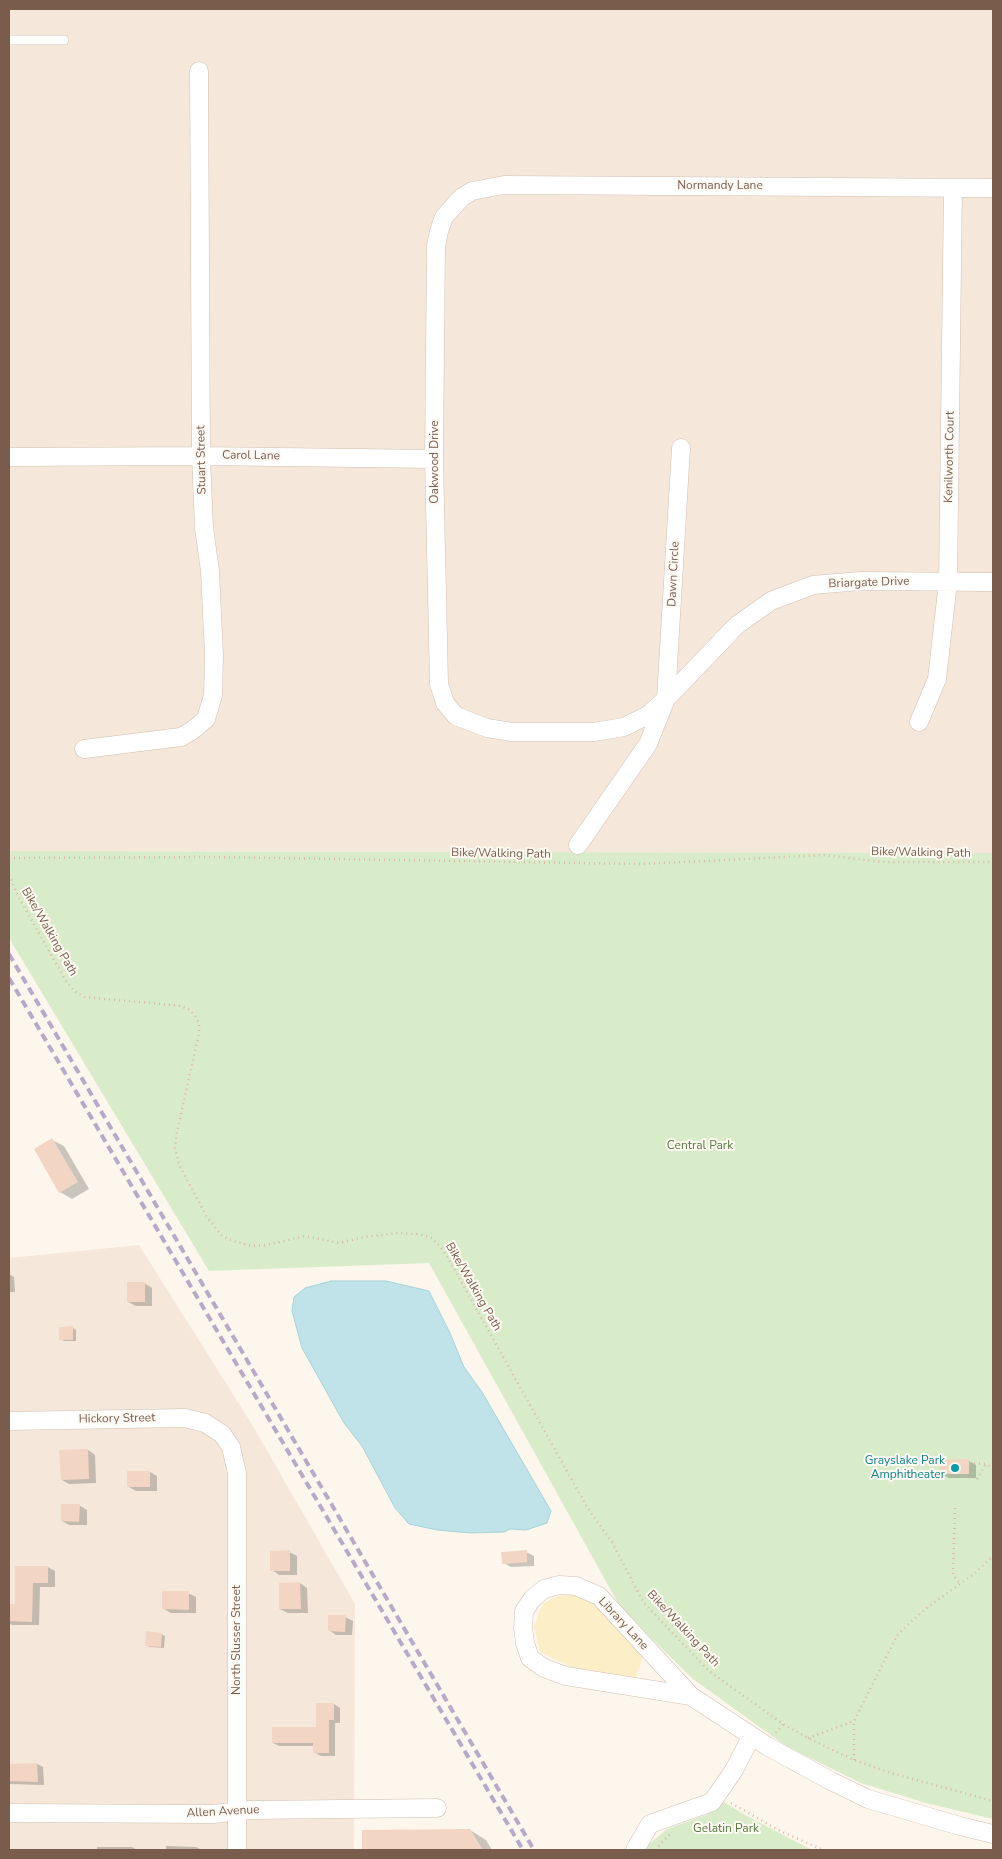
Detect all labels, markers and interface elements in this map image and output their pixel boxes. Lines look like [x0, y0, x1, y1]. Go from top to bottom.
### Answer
street label: Normandy Lane [677, 179, 763, 193]
street label: Kenilworth Court [942, 411, 958, 503]
street label: Oakwood Drive [428, 420, 442, 504]
street label: Stuart Street [194, 425, 210, 495]
street label: Carol Lane [222, 448, 280, 464]
street label: Dawn Circle [665, 541, 683, 607]
street label: Briargate Drive [828, 574, 910, 592]
street label: Bike/Walking Path [871, 845, 971, 861]
street label: Bike/Walking Path [451, 846, 551, 862]
street label: Bike/Walking Path [18, 885, 80, 979]
park label: Central Park [667, 1139, 733, 1153]
street label: Bike/Walking Path [442, 1240, 504, 1334]
street label: Hickory Street [79, 1411, 155, 1427]
place label: Grayslake Park Amphitheater [865, 1454, 945, 1482]
marker: Grayslake Park Amphitheater [949, 1462, 961, 1474]
street label: North Slusser Street [230, 1585, 244, 1695]
street label: Bike/Walking Path [644, 1588, 722, 1670]
street label: Library Lane [595, 1595, 651, 1653]
street label: Allen Avenue [186, 1803, 260, 1821]
park label: Gelatin Park [693, 1822, 759, 1836]

